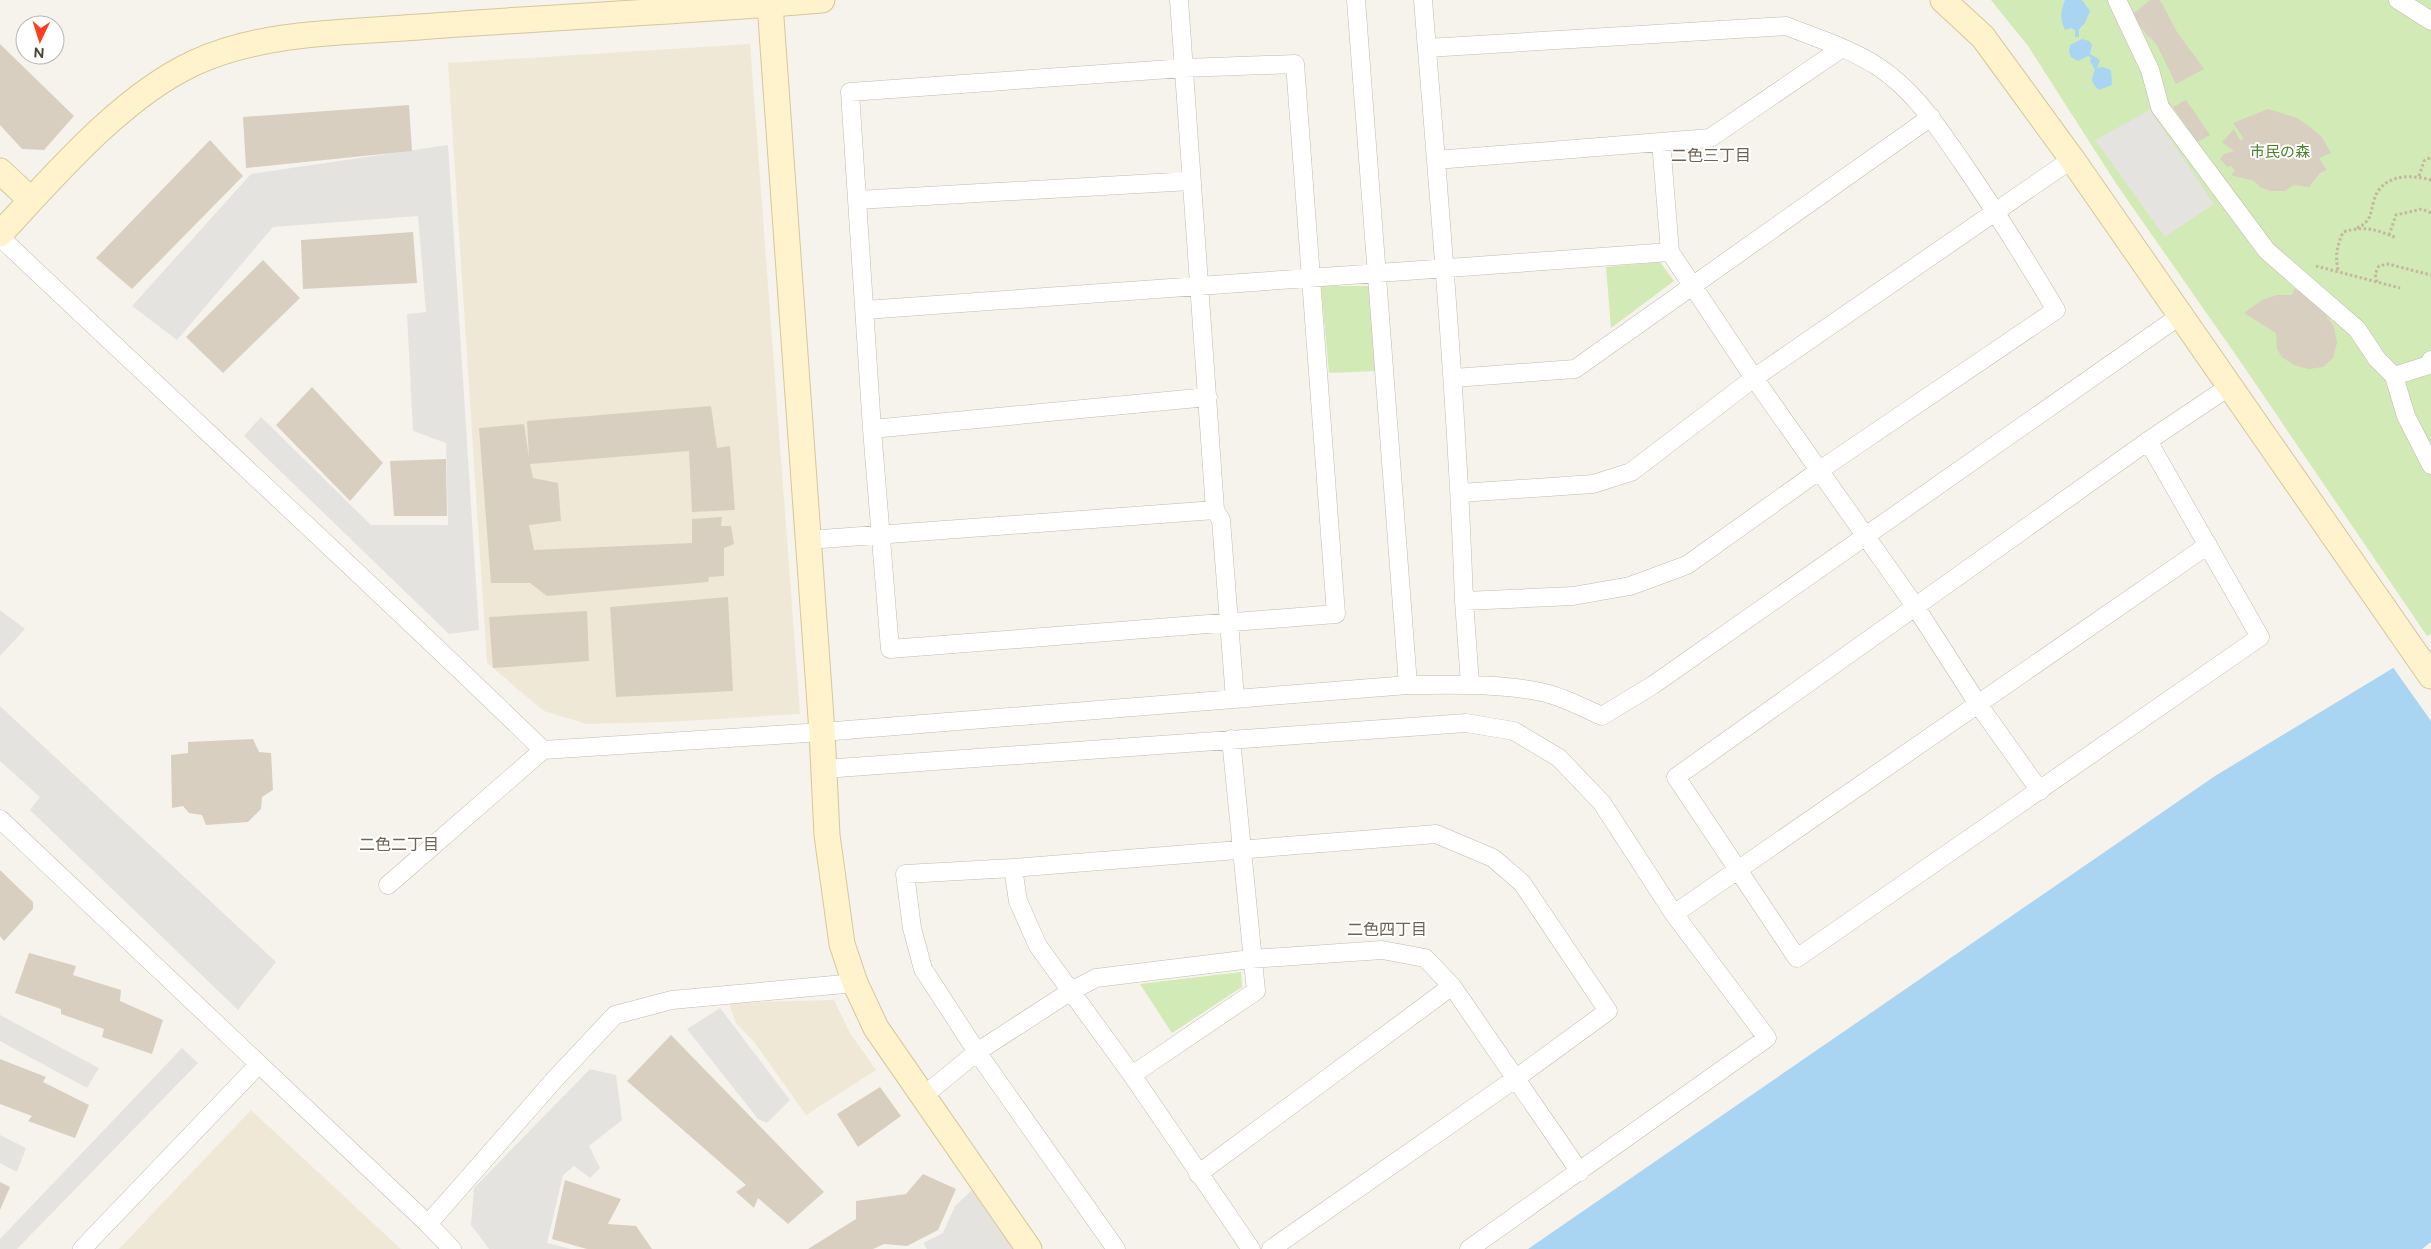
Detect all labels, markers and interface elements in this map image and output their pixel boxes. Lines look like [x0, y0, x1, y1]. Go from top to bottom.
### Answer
north arrow [15, 15, 65, 65]
text: N [33, 44, 45, 61]
park label: 市民の森 [2250, 143, 2310, 161]
district label: 二色三丁目 [1671, 146, 1751, 165]
district label: 二色二丁目 [359, 835, 439, 854]
district label: 二色四丁目 [1347, 920, 1427, 939]

